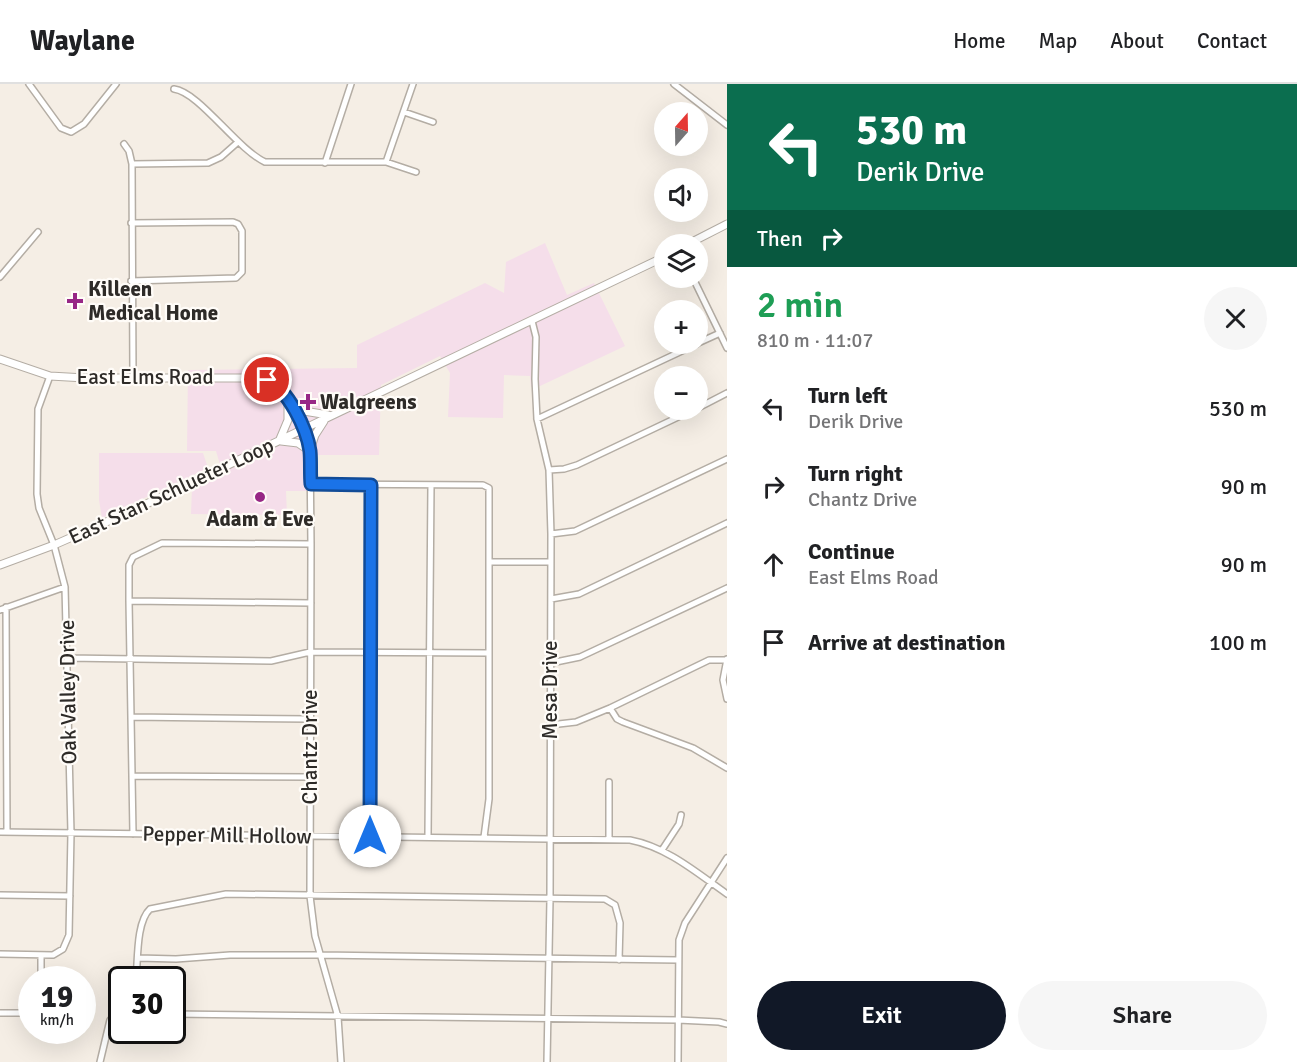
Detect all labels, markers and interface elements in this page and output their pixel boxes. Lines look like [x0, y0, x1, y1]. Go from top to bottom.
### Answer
text: Waylane [30, 24, 135, 58]
text: Home [953, 28, 1006, 54]
text: Map [1039, 28, 1077, 54]
text: About [1110, 28, 1164, 54]
text: Contact [1197, 28, 1267, 54]
north arrow [654, 102, 708, 156]
map controls [654, 102, 708, 420]
text: 530 m [856, 105, 967, 156]
icon: left [757, 108, 835, 186]
text: Derik Drive [856, 156, 985, 189]
button: sound [654, 168, 708, 222]
icon: right [815, 222, 848, 255]
text: Then [757, 225, 803, 252]
button: layers [654, 234, 708, 288]
place label: Killeen Medical Home [88, 276, 218, 326]
text: 2 min [757, 283, 843, 328]
button: close [1204, 287, 1267, 350]
marker: Killeen Medical Home [66, 292, 84, 310]
button: + [654, 300, 708, 354]
text: 810 m · 11:07 [757, 328, 873, 353]
pin [241, 354, 292, 405]
icon: arrive [250, 363, 283, 396]
street label: East Elms Road [76, 364, 214, 390]
button: − [654, 366, 708, 420]
text: Turn left [808, 382, 888, 409]
place label: Walgreens [320, 389, 416, 415]
icon: left [757, 392, 790, 425]
marker: Walgreens [301, 395, 315, 409]
text: 530 m [1209, 395, 1267, 422]
text: Derik Drive [808, 409, 903, 434]
street label: East Stan Schlueter Loop [64, 432, 278, 550]
text: Turn right [808, 460, 903, 487]
icon: right [757, 470, 790, 503]
text: 90 m [1221, 473, 1267, 500]
text: Chantz Drive [808, 487, 917, 512]
marker: Adam & Eve [253, 490, 267, 504]
place label: Adam & Eve [206, 506, 314, 532]
text: Continue [808, 538, 895, 565]
icon: ahead [757, 548, 790, 581]
text: 90 m [1221, 551, 1267, 578]
text: East Elms Road [808, 565, 939, 590]
street label: Oak Valley Drive [54, 619, 82, 765]
icon: arrive [757, 626, 790, 659]
text: Arrive at destination [808, 629, 1005, 656]
text: 100 m [1209, 629, 1267, 656]
street label: Mesa Drive [537, 641, 563, 739]
street label: Chantz Drive [297, 690, 323, 804]
position arrow [338, 804, 402, 868]
street label: Pepper Mill Hollow [142, 821, 312, 849]
speed limit sign: 30 [108, 966, 186, 1044]
text: 19 [41, 979, 73, 1016]
button: Exit [757, 981, 1006, 1050]
button: Share [1018, 981, 1267, 1050]
text: km/h [40, 1011, 74, 1029]

